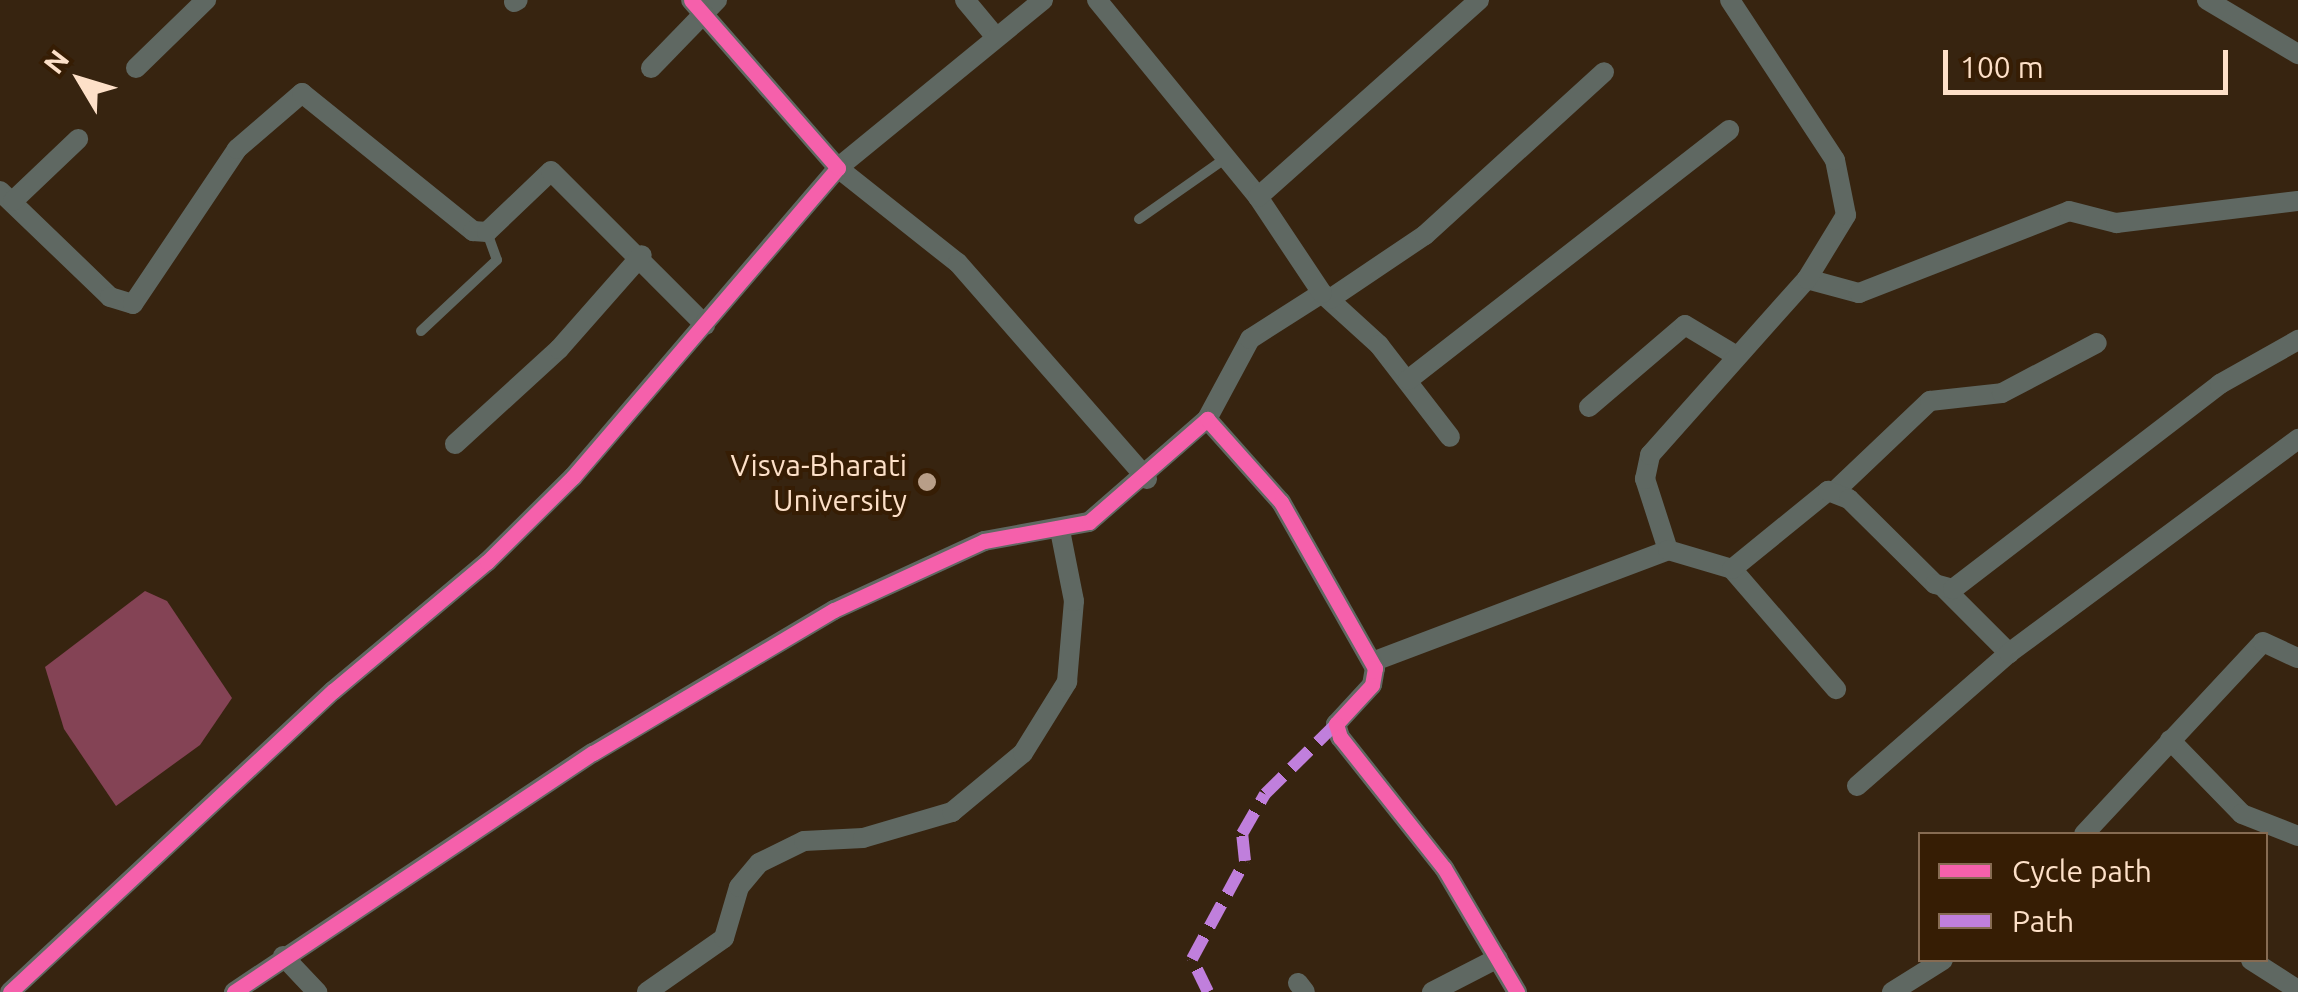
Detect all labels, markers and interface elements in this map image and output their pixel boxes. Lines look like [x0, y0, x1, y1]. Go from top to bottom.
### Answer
north arrow [30, 30, 130, 130]
scale bar [1948, 30, 2233, 92]
text: N [37, 43, 75, 79]
text: 100 m [1960, 50, 2044, 84]
place label: Visva-Bharati University [731, 447, 907, 518]
marker: Visva-Bharati University [916, 471, 938, 493]
legend [1918, 832, 2268, 962]
text: Cycle path [2012, 854, 2152, 888]
text: Path [2012, 904, 2074, 938]

